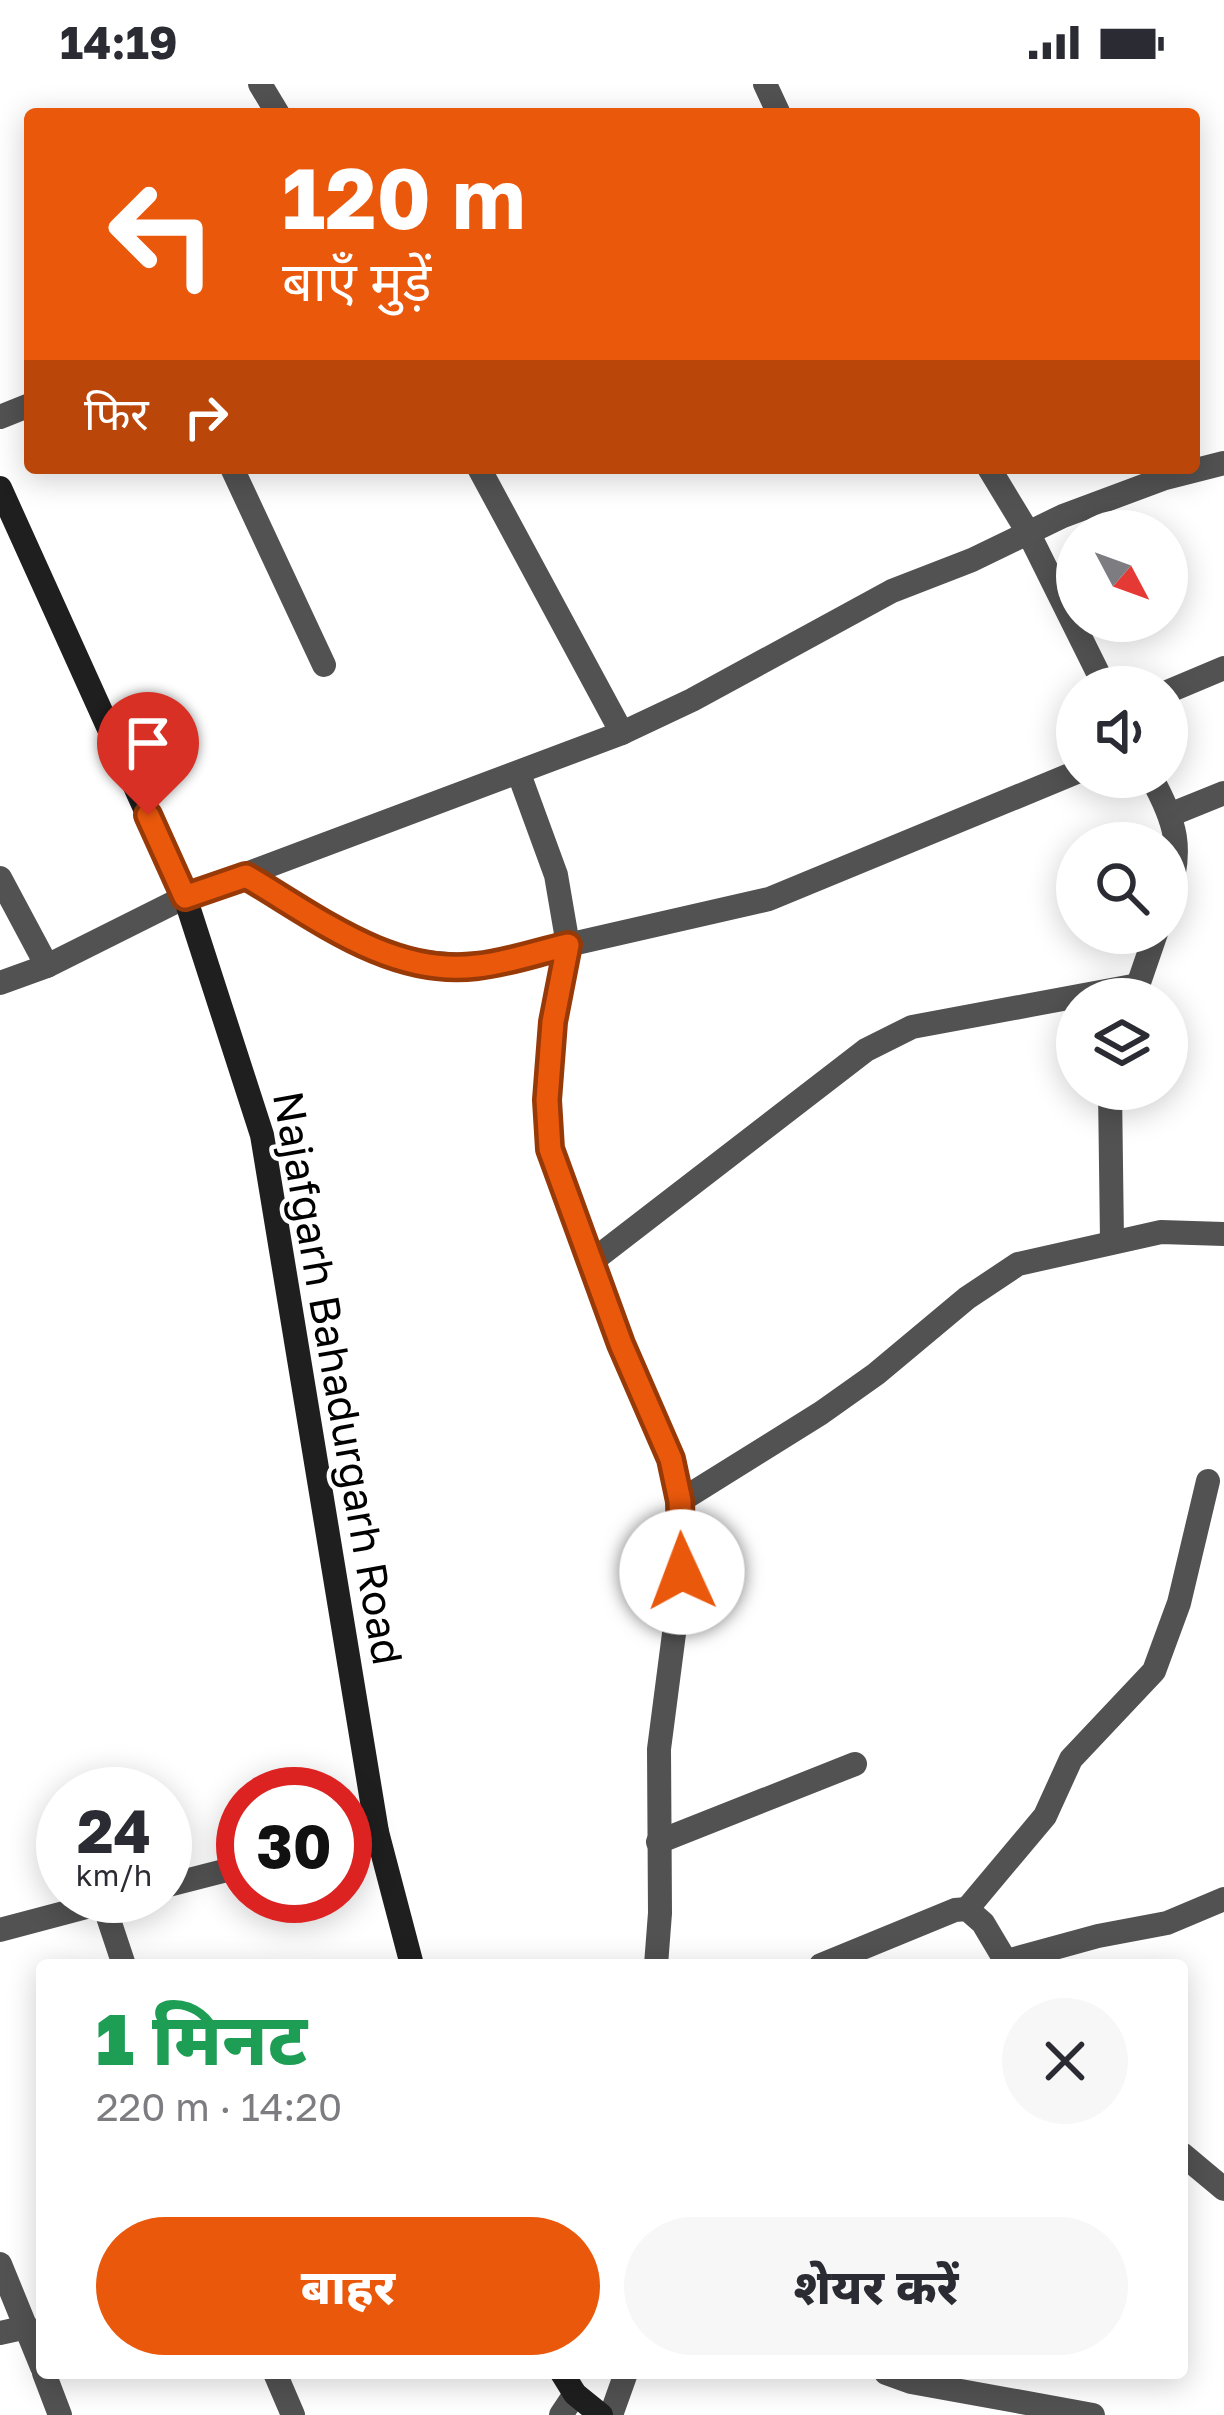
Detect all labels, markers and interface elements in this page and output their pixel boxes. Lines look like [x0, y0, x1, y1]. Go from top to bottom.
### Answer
text: 14:19 [60, 15, 177, 69]
text: 120 m [282, 147, 526, 247]
icon: left [84, 156, 240, 312]
text: बाएँ मुड़ें [282, 248, 431, 313]
icon: right [173, 384, 239, 450]
text: फिर [84, 386, 149, 440]
north arrow [1056, 510, 1188, 642]
map controls [1056, 510, 1188, 1110]
button: sound [1056, 666, 1188, 798]
pin [97, 692, 199, 815]
icon: arrive [115, 710, 181, 776]
button: search [1056, 822, 1188, 954]
button: layers [1056, 978, 1188, 1110]
street label: Najafgarh Bahadurgarh Road [264, 1087, 414, 1669]
position arrow [619, 1509, 745, 1635]
speed limit sign: 30 [216, 1767, 372, 1923]
text: 24 [77, 1794, 151, 1866]
text: km/h [76, 1857, 152, 1893]
text: 1 मिनट [96, 1994, 307, 2081]
button: close [1002, 1998, 1128, 2124]
text: 220 m · 14:20 [96, 2083, 342, 2130]
button: बाहर [96, 2217, 600, 2355]
button: शेयर करें [624, 2217, 1128, 2355]

